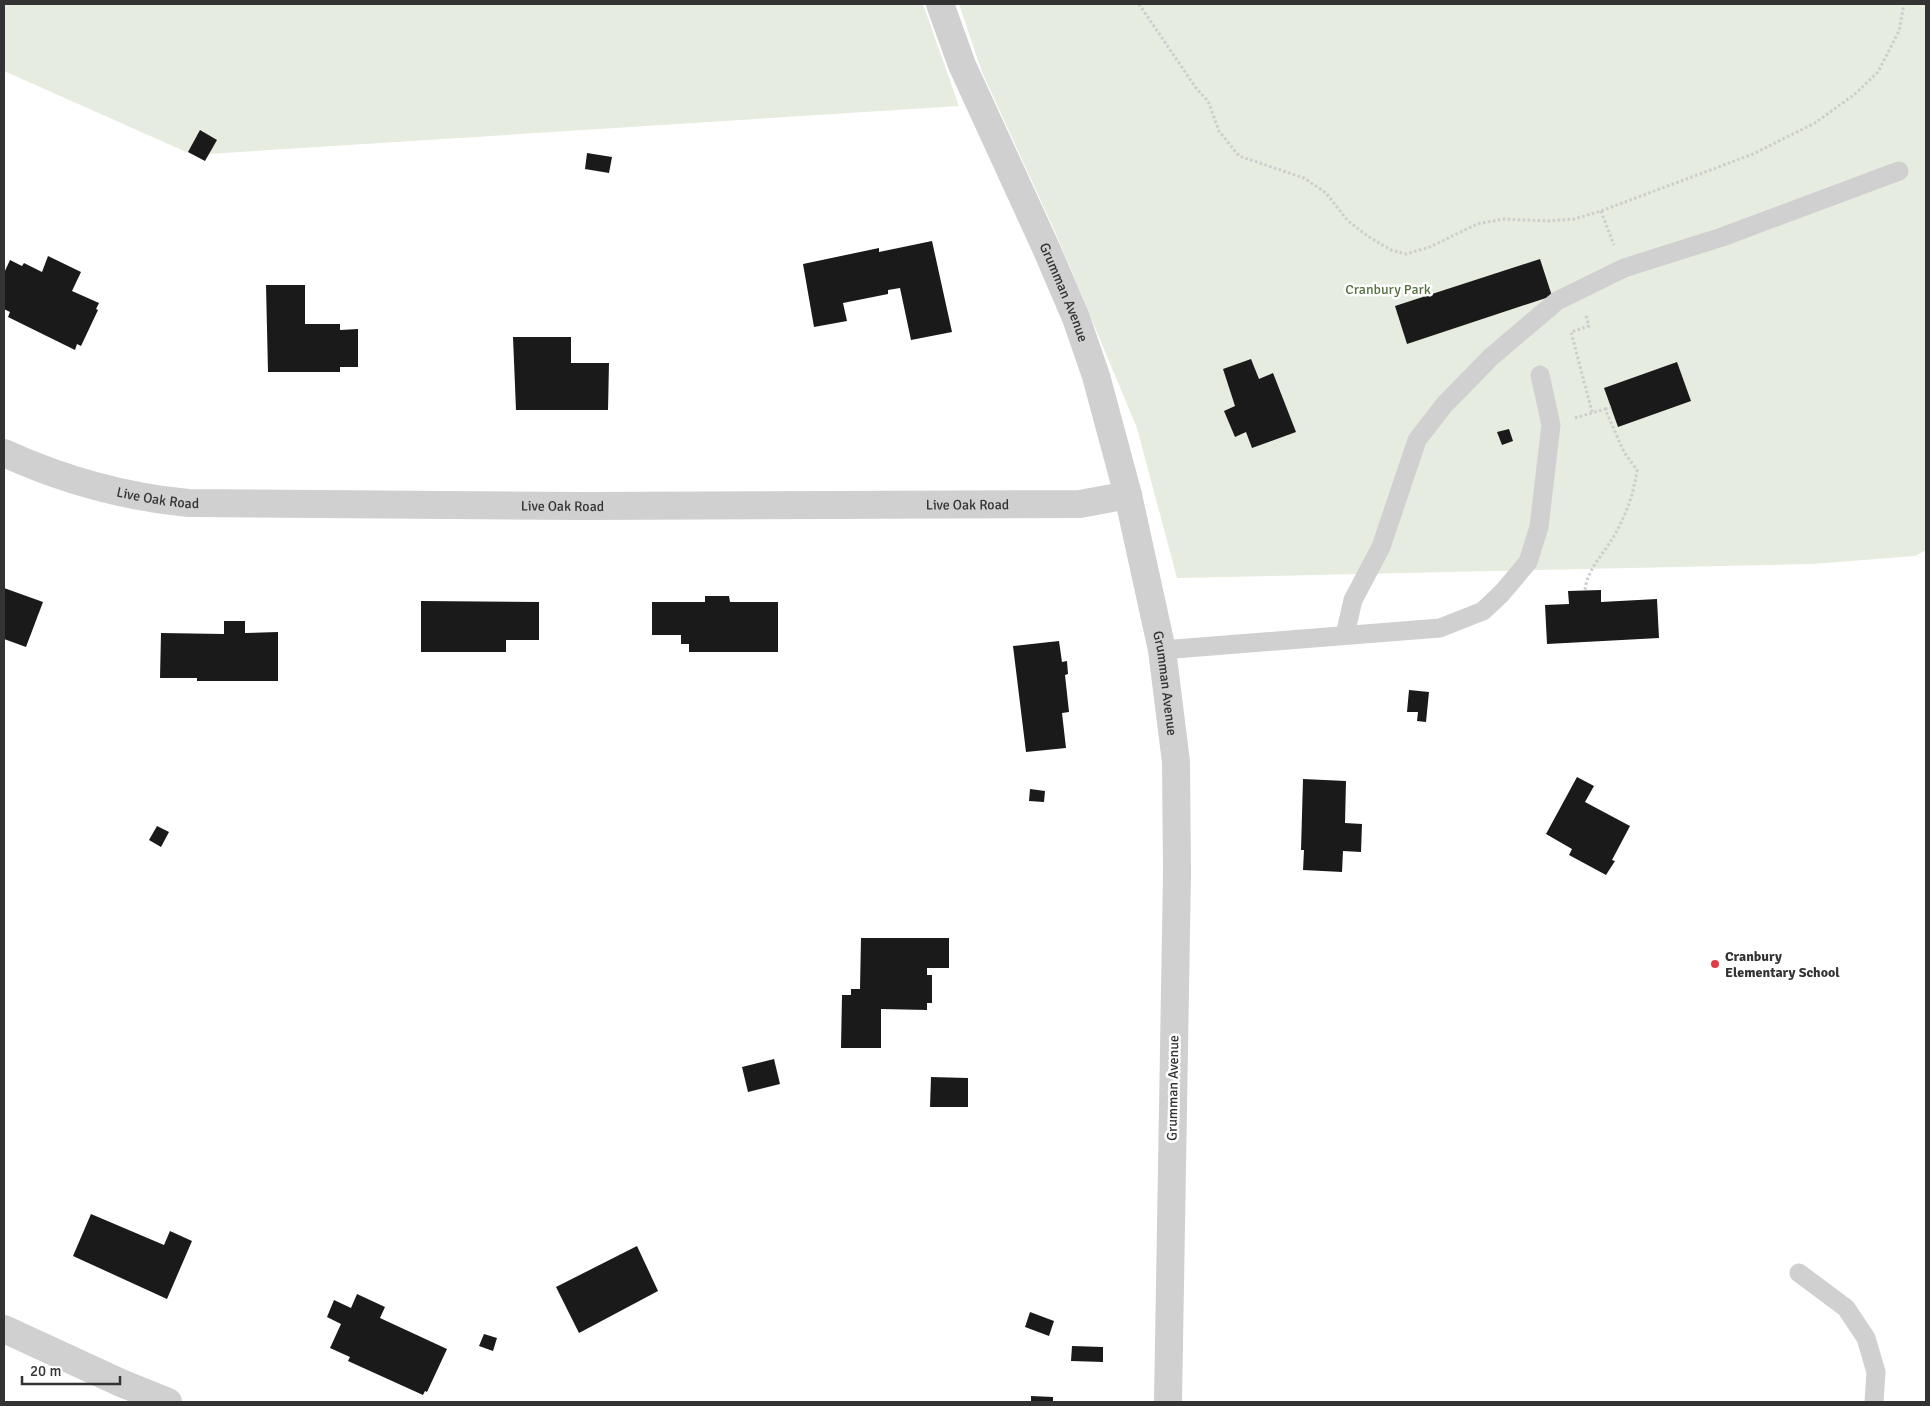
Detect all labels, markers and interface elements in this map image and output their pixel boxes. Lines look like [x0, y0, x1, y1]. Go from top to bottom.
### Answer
street label: Grumman Avenue [1036, 240, 1092, 344]
park label: Cranbury Park [1345, 281, 1431, 298]
street label: Live Oak Road [115, 483, 199, 512]
street label: Live Oak Road [926, 496, 1009, 513]
street label: Live Oak Road [521, 497, 604, 515]
street label: Grumman Avenue [1150, 629, 1181, 737]
place label: Cranbury Elementary School [1725, 948, 1840, 981]
marker: Cranbury Elementary School [1709, 958, 1721, 970]
street label: Grumman Avenue [1164, 1035, 1182, 1141]
scale bar [22, 1354, 120, 1386]
text: 20 m [30, 1362, 61, 1380]

